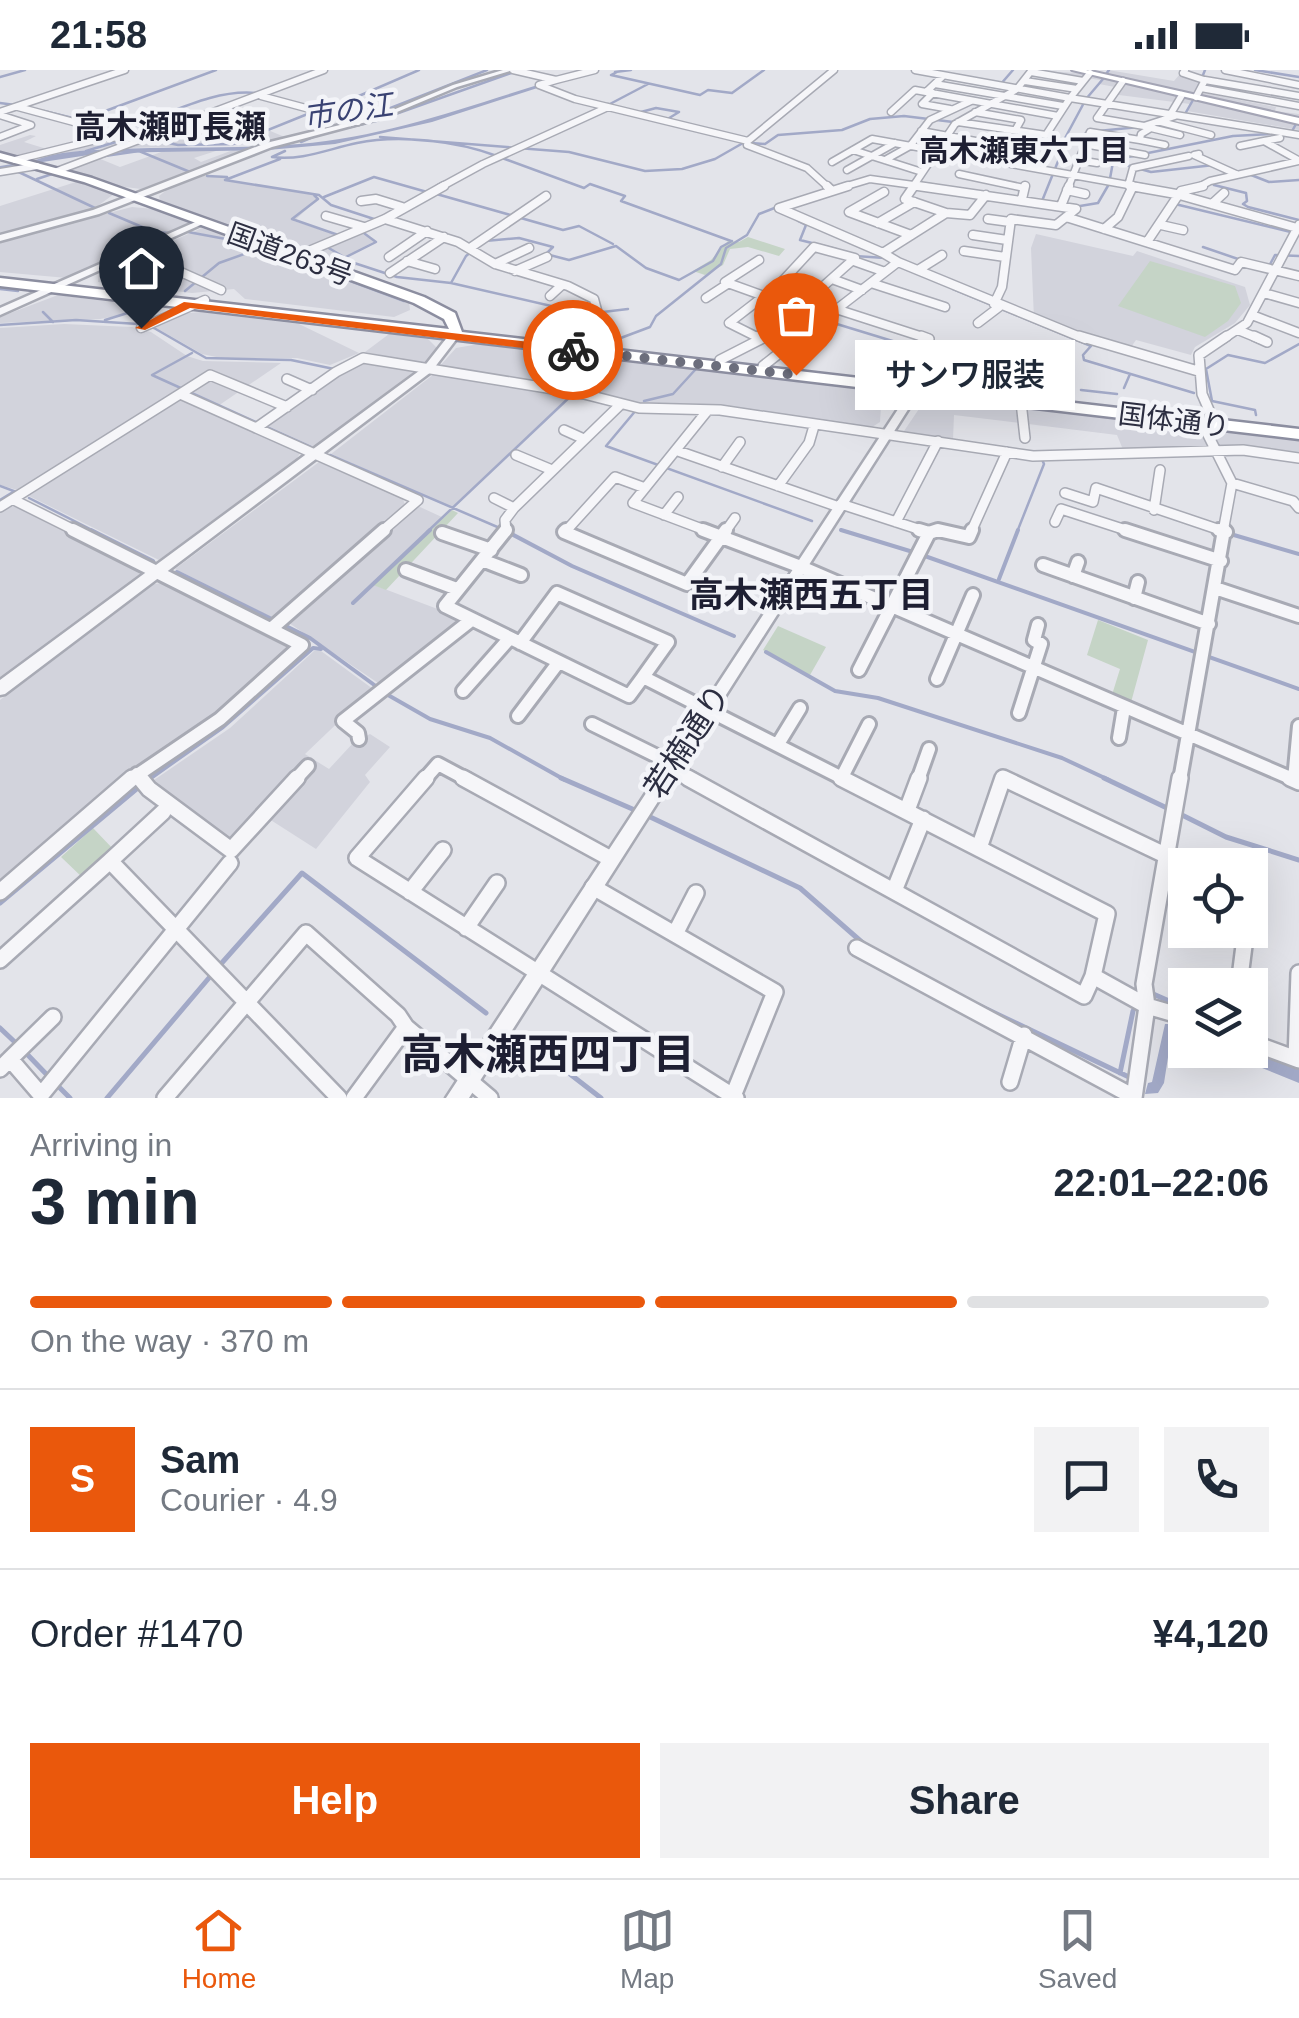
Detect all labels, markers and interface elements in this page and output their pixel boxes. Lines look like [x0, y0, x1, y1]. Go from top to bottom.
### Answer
text: 21:58 [50, 14, 147, 56]
water label: 市の江 [301, 87, 398, 133]
district label: 高木瀬町長瀬 [74, 109, 266, 145]
district label: 高木瀬東六丁目 [919, 134, 1129, 167]
street label: 国道263号 [223, 218, 357, 291]
pin [99, 226, 184, 329]
icon: home [114, 241, 169, 296]
pin [754, 273, 839, 376]
icon: bag [769, 288, 824, 343]
courier [523, 300, 623, 400]
icon: bike [546, 323, 601, 378]
callout: サンワ服装 [856, 340, 1076, 410]
text: サンワ服装 [885, 357, 1045, 393]
street label: 国体通り [1116, 398, 1231, 443]
district label: 高木瀬西五丁目 [688, 575, 934, 614]
street label: 若楠通り [637, 678, 737, 804]
map controls [1168, 848, 1268, 1068]
button: locate [1168, 848, 1268, 948]
button: layers [1168, 968, 1268, 1068]
district label: 高木瀬西四丁目 [401, 1031, 695, 1078]
text: Arriving in [30, 1127, 172, 1163]
text: 22:01–22:06 [1053, 1162, 1269, 1204]
text: 3 min [30, 1165, 200, 1238]
text: On the way · 370 m [30, 1323, 309, 1359]
button: chat [1034, 1427, 1139, 1532]
button: phone [1164, 1427, 1269, 1532]
text: Sam [160, 1439, 240, 1481]
text: S [70, 1458, 95, 1500]
text: Courier · 4.9 [160, 1482, 338, 1518]
text: Order #1470 [30, 1613, 243, 1655]
text: ¥4,120 [1153, 1613, 1269, 1655]
button: Help [30, 1743, 640, 1858]
button: Share [660, 1743, 1269, 1858]
tab: Home [182, 1903, 256, 1995]
tab: Map [620, 1903, 675, 1995]
tab: Saved [1038, 1903, 1117, 1995]

